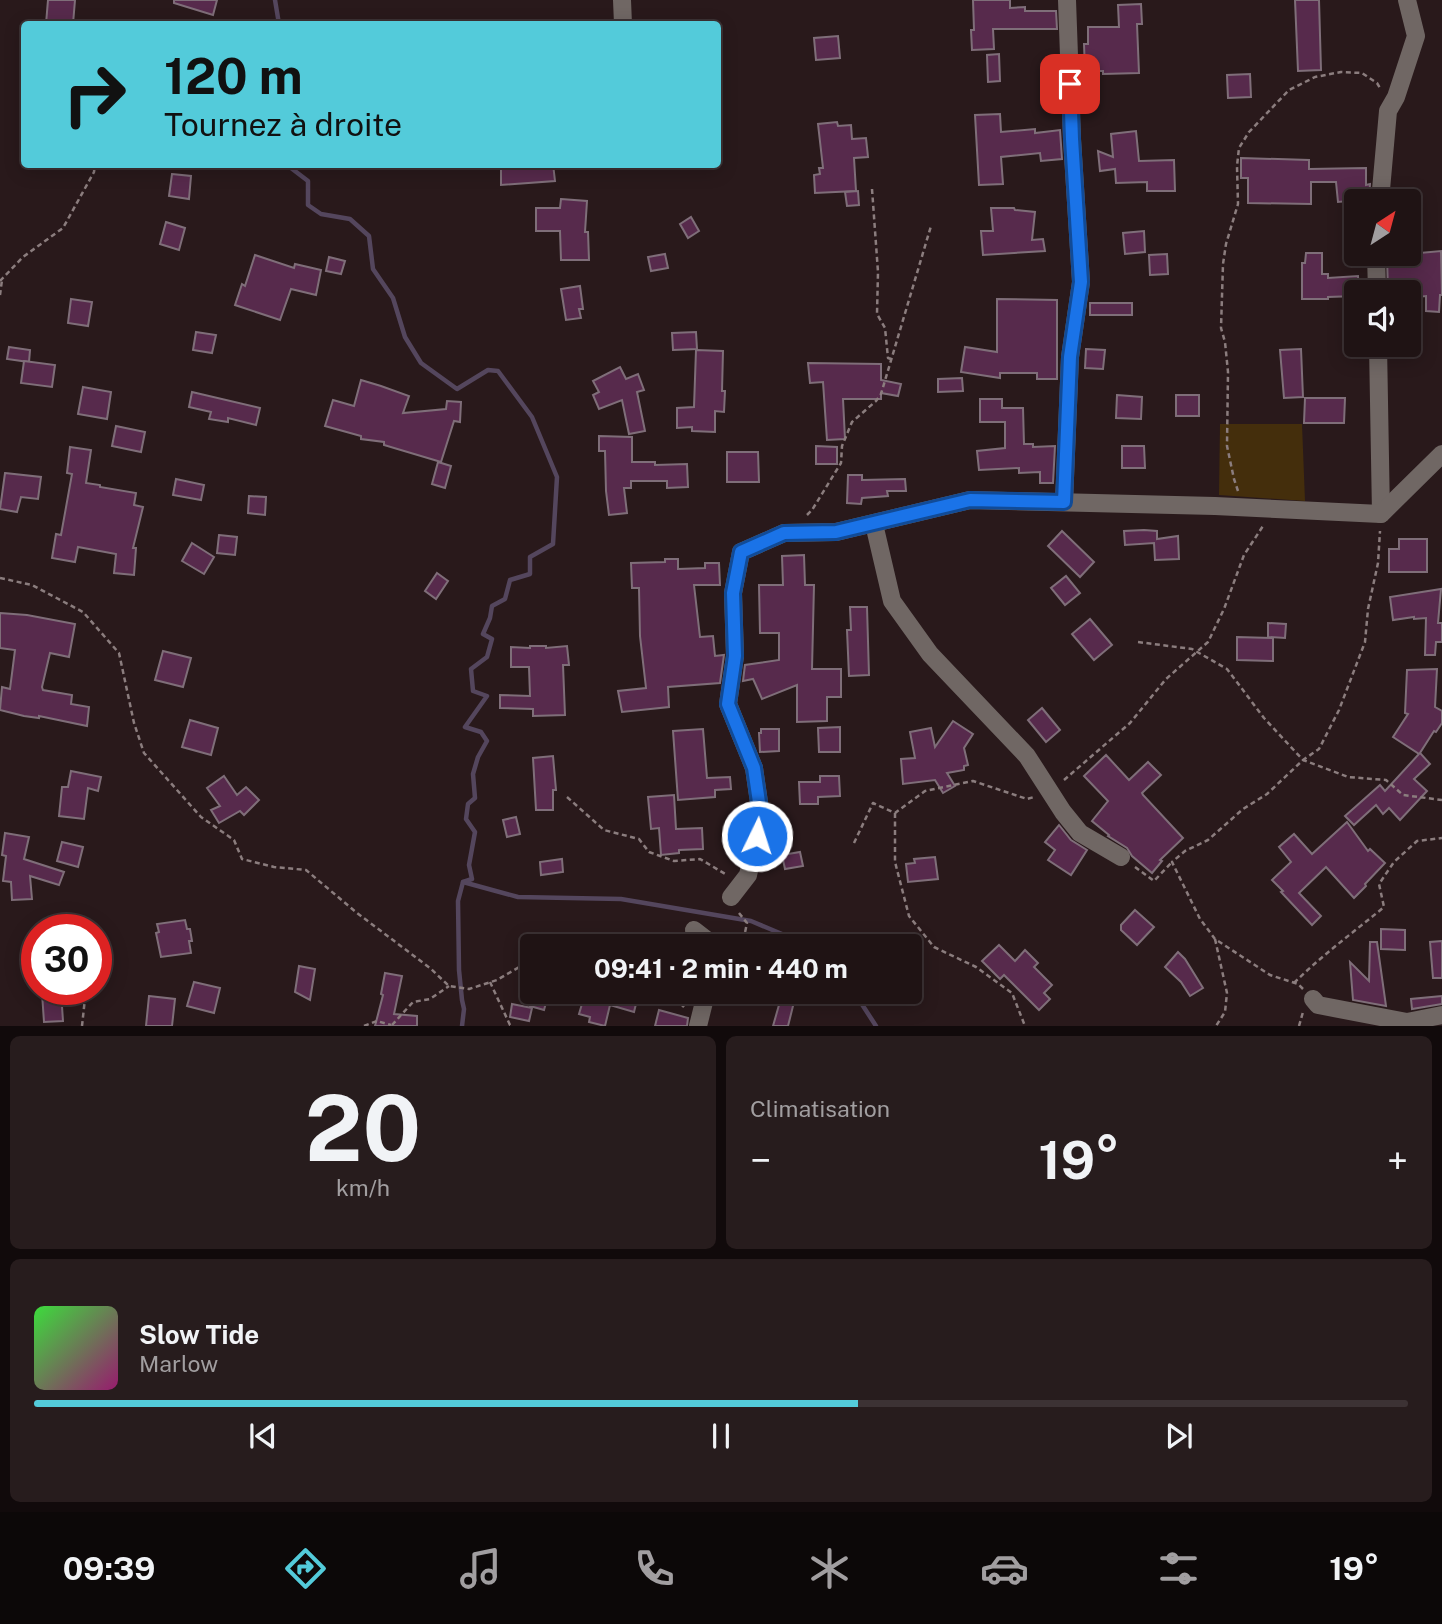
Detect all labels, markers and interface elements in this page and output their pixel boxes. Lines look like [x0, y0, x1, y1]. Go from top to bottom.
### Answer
text: 120 m [164, 47, 303, 105]
icon: right [49, 49, 140, 140]
pin [1040, 54, 1100, 114]
icon: arrive [1051, 65, 1089, 103]
text: Tournez à droite [164, 106, 402, 143]
north arrow [1344, 189, 1421, 266]
map controls [1344, 189, 1421, 357]
button: sound [1344, 280, 1421, 357]
position arrow [720, 799, 794, 873]
speed limit sign: 30 [21, 914, 112, 1005]
text: 09:41 · 2 min · 440 m [594, 953, 848, 984]
text: 20 [305, 1075, 421, 1181]
text: Climatisation [750, 1095, 890, 1122]
text: 19° [1038, 1130, 1120, 1191]
text: − [750, 1138, 771, 1183]
text: + [1387, 1138, 1408, 1183]
text: km/h [336, 1174, 390, 1201]
text: Slow Tide [139, 1319, 259, 1350]
text: Marlow [139, 1350, 218, 1377]
icon: previous [244, 1417, 282, 1455]
icon: pause [702, 1417, 740, 1455]
icon: next [1160, 1417, 1198, 1455]
icon: directions [281, 1544, 330, 1593]
icon: music [456, 1544, 505, 1593]
icon: phone [630, 1544, 679, 1593]
icon: climate [805, 1544, 854, 1593]
icon: car [980, 1544, 1029, 1593]
icon: filters [1154, 1544, 1203, 1593]
text: 09:39 [63, 1550, 155, 1587]
text: 19° [1329, 1550, 1379, 1587]

